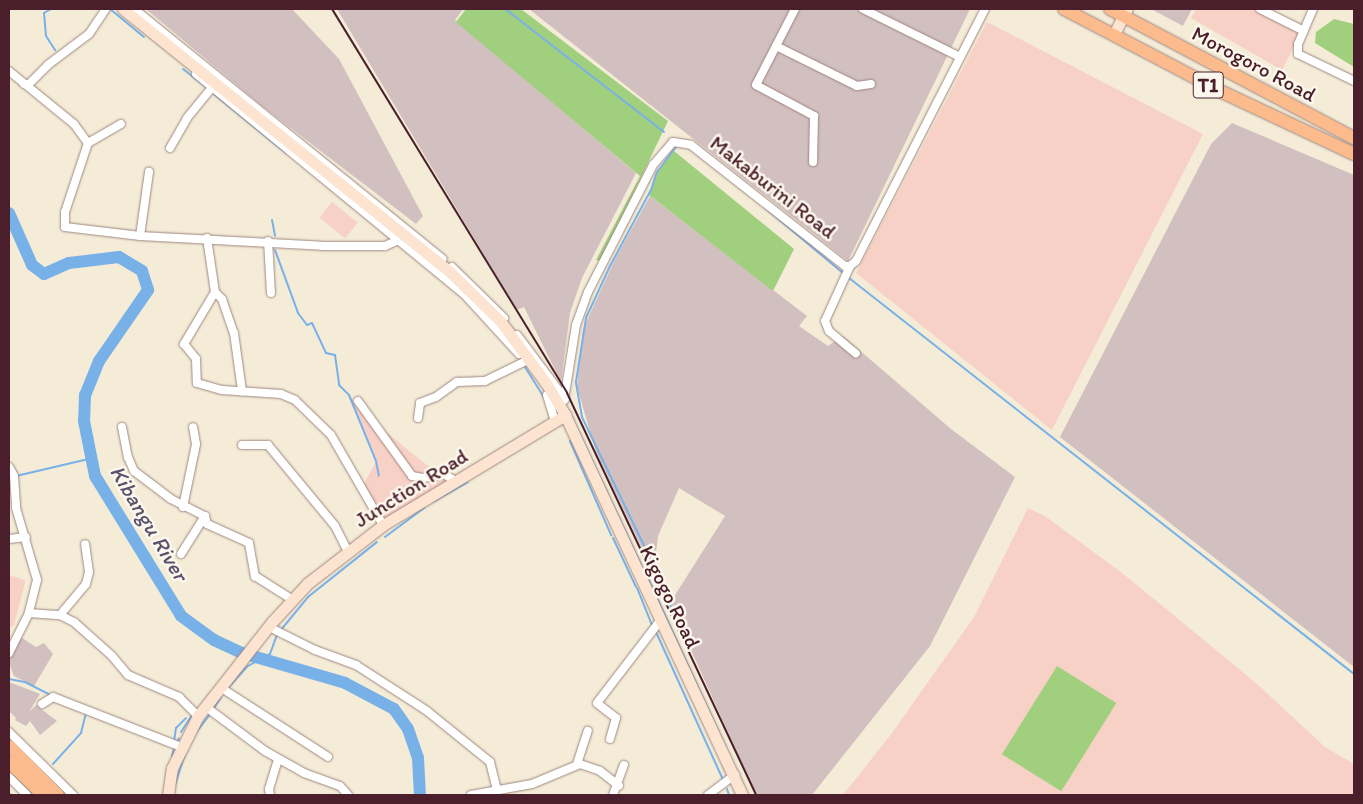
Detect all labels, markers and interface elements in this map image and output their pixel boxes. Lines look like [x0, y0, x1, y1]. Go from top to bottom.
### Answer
street label: Morogoro Road [1188, 21, 1320, 107]
road number: T1 [1192, 68, 1224, 102]
street label: Makaburini Road [705, 130, 841, 244]
street label: Junction Road [350, 443, 472, 533]
water label: Kibangu River [104, 460, 194, 586]
street label: Kigogo Road [634, 541, 706, 653]

